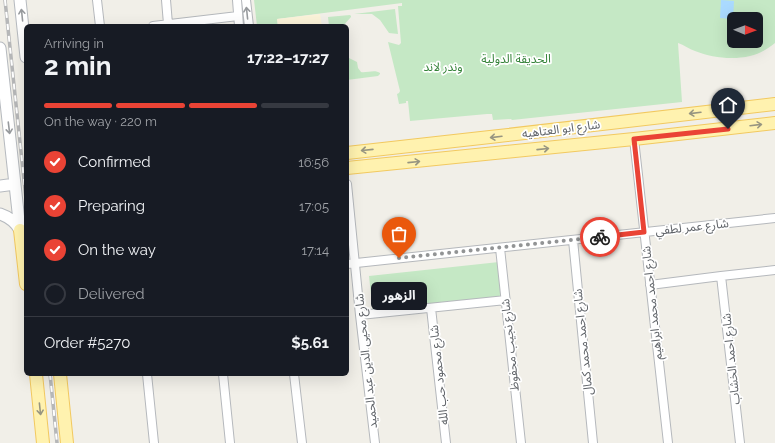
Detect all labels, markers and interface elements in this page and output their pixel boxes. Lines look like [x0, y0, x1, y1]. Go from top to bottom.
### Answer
one-way arrow [244, 7, 251, 20]
one-way arrow [18, 9, 25, 22]
north arrow [727, 12, 763, 48]
map controls [727, 12, 763, 48]
text: Arriving in [44, 36, 104, 51]
text: 17:22–17:27 [247, 49, 329, 67]
text: 2 min [44, 51, 111, 81]
park label: الحديقة الدولية [481, 52, 551, 66]
park label: وندر لاند [423, 60, 463, 74]
pin [711, 88, 745, 129]
icon: home [717, 94, 739, 116]
one-way arrow [688, 110, 701, 117]
text: On the way · 220 m [44, 114, 157, 129]
street label: شارع ابو العتاهيه [521, 117, 601, 143]
one-way arrow [5, 121, 13, 134]
one-way arrow [749, 122, 762, 129]
one-way arrow [490, 133, 503, 140]
one-way arrow [536, 145, 549, 152]
one-way arrow [361, 147, 374, 154]
icon: check [44, 151, 66, 173]
text: Confirmed [78, 153, 151, 171]
text: 16:56 [298, 155, 329, 170]
one-way arrow [407, 158, 420, 165]
icon: check [44, 195, 66, 217]
text: Preparing [78, 197, 145, 215]
text: 17:05 [299, 199, 329, 214]
street label: شارع عمر لطفي [655, 216, 730, 241]
pin [382, 217, 416, 258]
courier [580, 217, 620, 257]
icon: bag [388, 223, 410, 245]
icon: bike [589, 226, 611, 248]
icon: check [44, 239, 66, 261]
text: On the way [78, 241, 156, 259]
text: 17:14 [301, 243, 329, 258]
street label: شارع احمد محمد ابراهيم [639, 245, 667, 361]
callout: الزهور [371, 282, 427, 310]
text: Delivered [78, 285, 145, 303]
text: الزهور [382, 288, 416, 303]
street label: شارع احمد محمد كمال [570, 288, 598, 396]
street label: شارع محيى الدين عبد الحميد [352, 293, 382, 429]
street label: شارع نجيب محفوظ [498, 298, 524, 392]
street label: شارع احمد الخشاب [719, 312, 745, 405]
street label: شارع محمود حب الله [427, 324, 453, 426]
text: Order #5270 [44, 334, 130, 352]
text: $5.61 [291, 334, 329, 352]
one-way arrow [36, 402, 43, 415]

